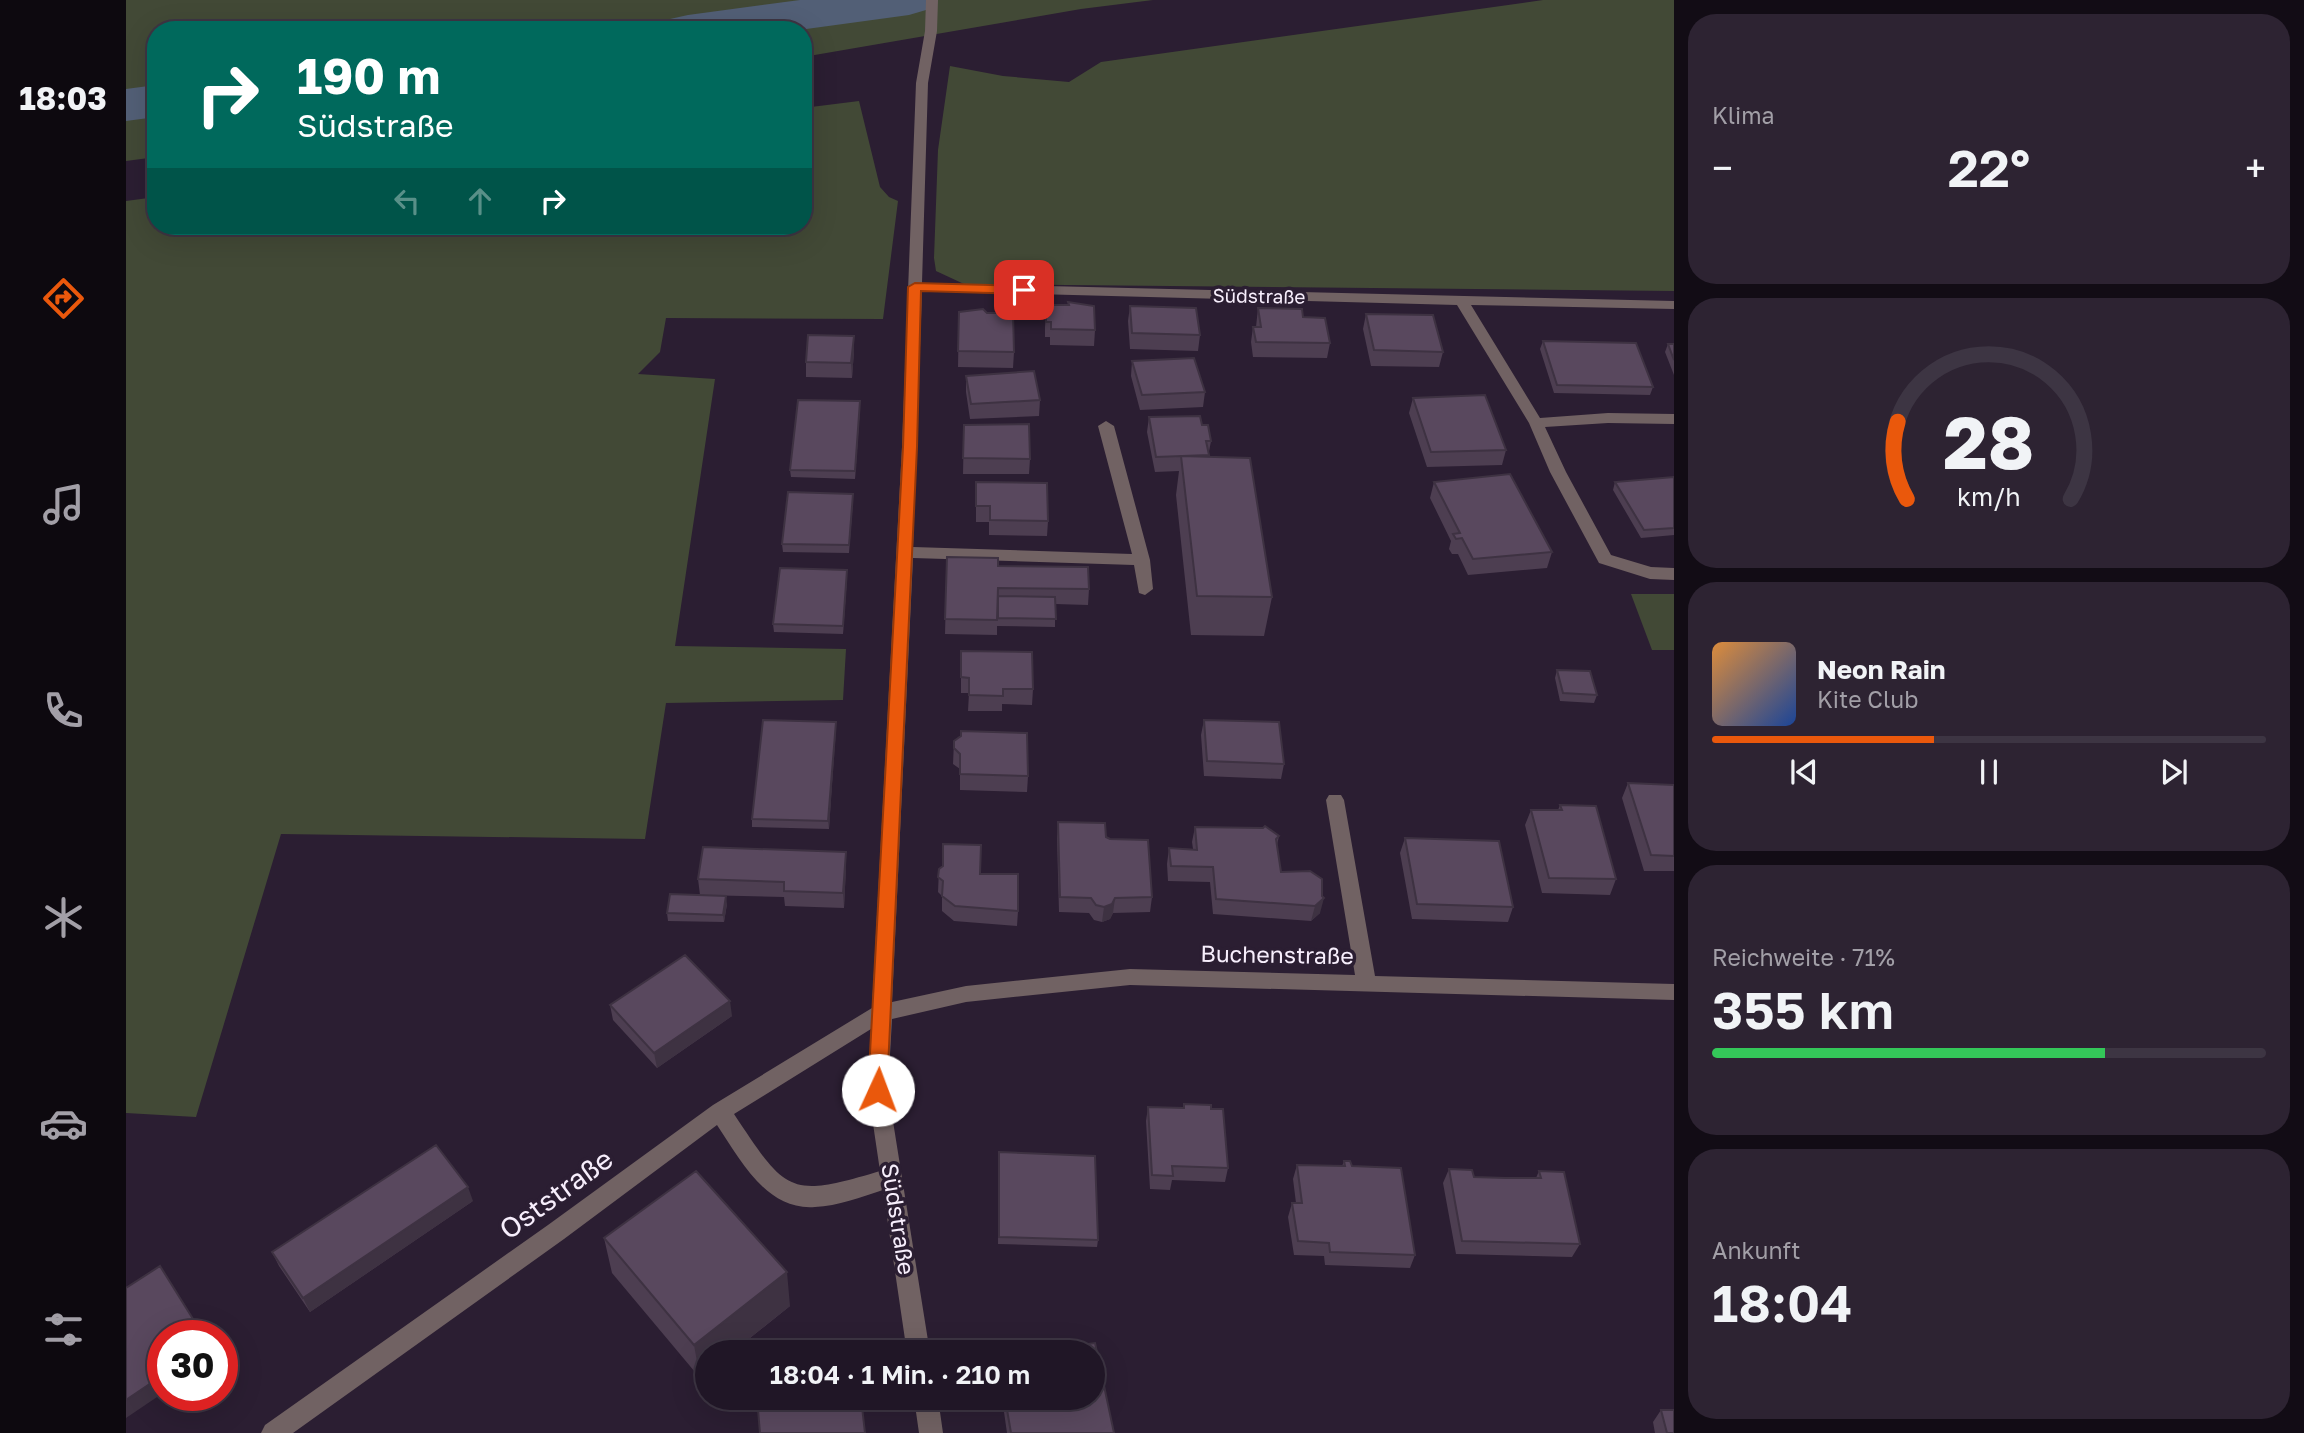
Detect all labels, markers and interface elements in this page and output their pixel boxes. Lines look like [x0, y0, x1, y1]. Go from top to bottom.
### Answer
text: 190 m [297, 46, 440, 105]
icon: right [182, 49, 273, 140]
text: 18:03 [19, 79, 107, 117]
text: Klima [1712, 101, 1775, 129]
text: Südstraße [297, 106, 454, 144]
text: 22° [1948, 136, 2030, 198]
text: − [1712, 145, 1733, 190]
text: + [2245, 145, 2266, 190]
icon: left [388, 182, 426, 220]
icon: ahead [461, 182, 499, 220]
icon: right [534, 182, 572, 220]
pin [994, 260, 1054, 320]
icon: arrive [1005, 271, 1043, 309]
icon: directions [39, 274, 88, 323]
street label: Südstraße [1212, 283, 1306, 308]
text: 28 [1944, 398, 2035, 485]
icon: music [39, 480, 88, 529]
text: km/h [1957, 480, 2021, 511]
text: Neon Rain [1817, 654, 1946, 685]
text: Kite Club [1817, 685, 1918, 713]
icon: phone [39, 686, 88, 735]
icon: previous [1785, 753, 1823, 791]
icon: pause [1970, 753, 2008, 791]
icon: next [2155, 753, 2193, 791]
icon: climate [39, 893, 88, 942]
street label: Buchenstraße [1200, 939, 1354, 969]
text: Reichweite · 71% [1712, 943, 1895, 971]
text: 355 km [1712, 978, 1894, 1040]
position arrow [841, 1053, 915, 1127]
icon: car [39, 1099, 88, 1148]
street label: Oststraße [493, 1142, 619, 1246]
street label: Südstraße [876, 1161, 922, 1277]
text: Ankunft [1712, 1236, 1800, 1264]
text: 18:04 [1712, 1271, 1853, 1333]
icon: filters [39, 1305, 88, 1354]
speed limit sign: 30 [147, 1320, 238, 1411]
text: 18:04 · 1 Min. · 210 m [770, 1359, 1030, 1390]

